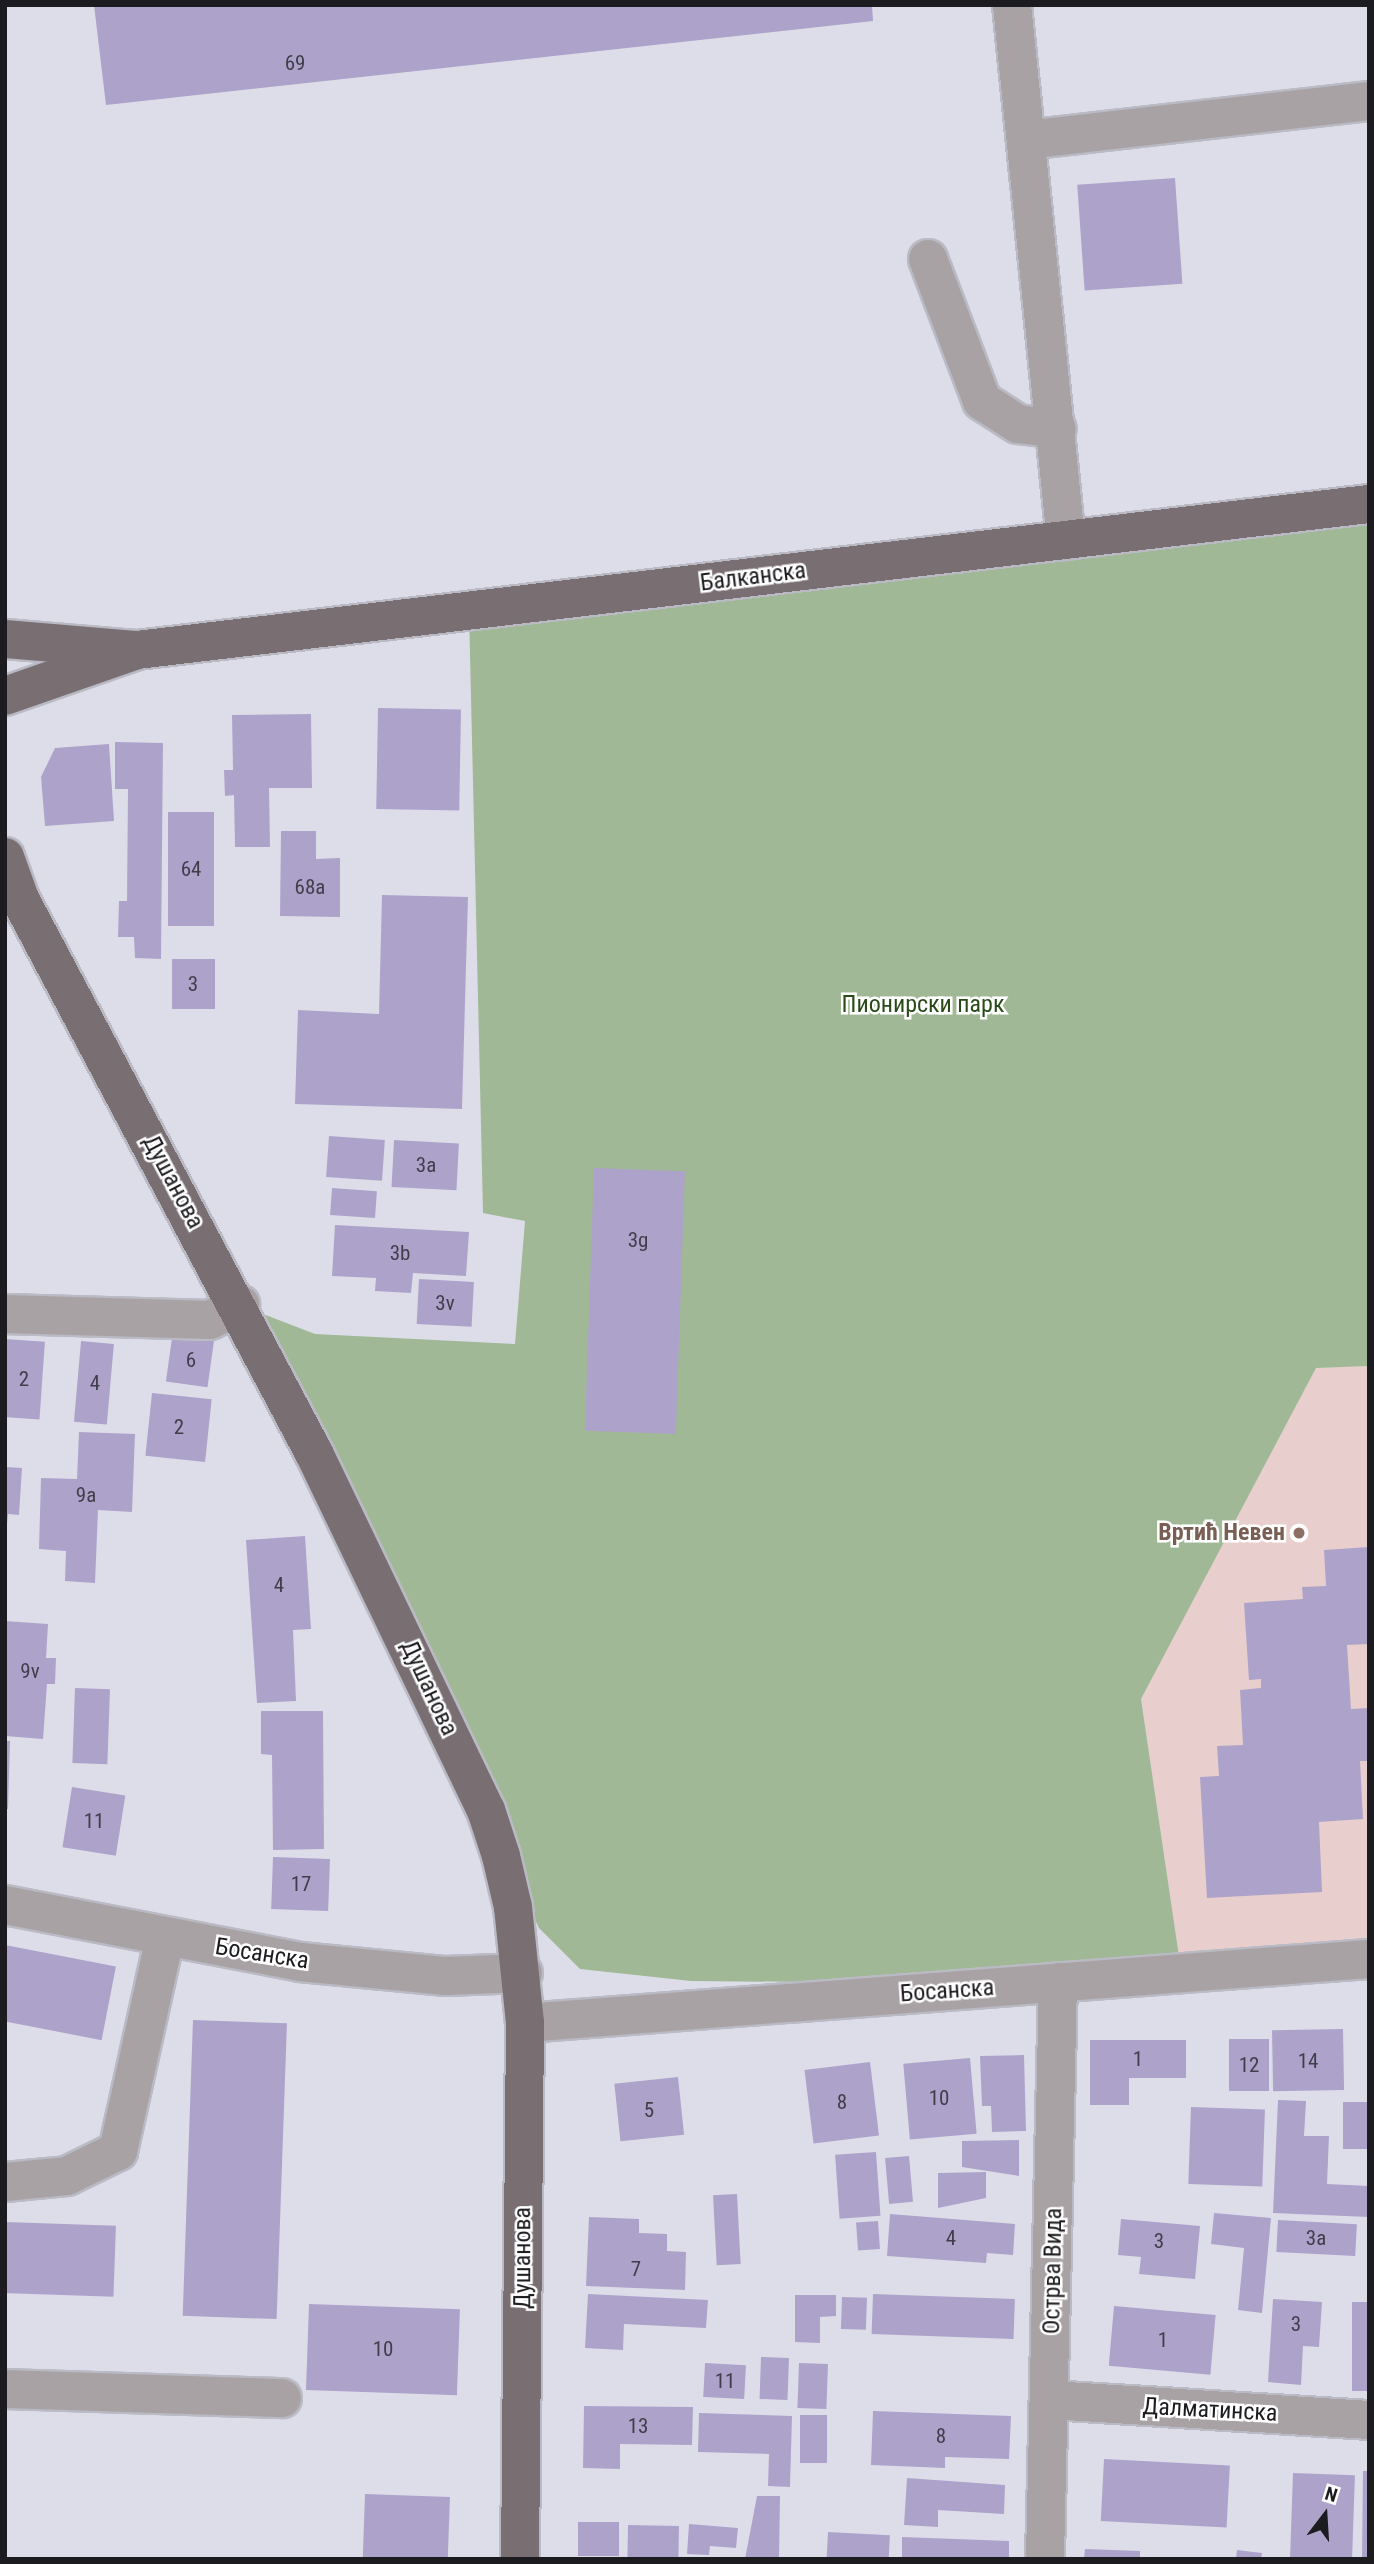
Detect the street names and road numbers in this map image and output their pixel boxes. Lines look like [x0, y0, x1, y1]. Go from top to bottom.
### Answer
street label: Балканска [698, 556, 808, 598]
street label: Душанова [136, 1130, 210, 1234]
street label: Душанова [394, 1636, 464, 1740]
street label: Босанска [213, 1932, 311, 1976]
street label: Босанска [899, 1973, 995, 2009]
street label: Душанова [509, 2207, 537, 2309]
street label: Острва Вида [1037, 2208, 1069, 2334]
street label: Далматинска [1142, 2392, 1278, 2428]

